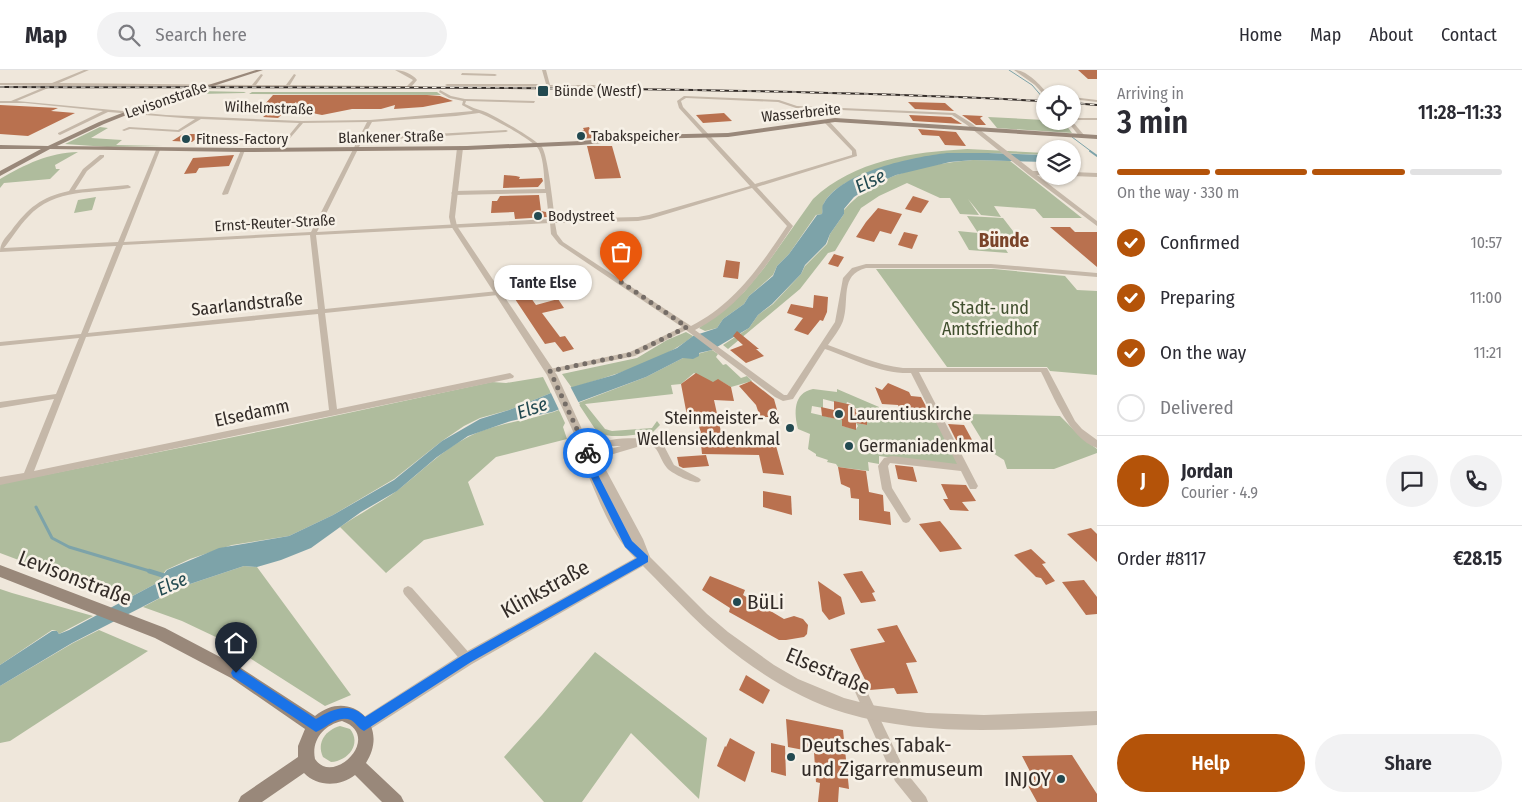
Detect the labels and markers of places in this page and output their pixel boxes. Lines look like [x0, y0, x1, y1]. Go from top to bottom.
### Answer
place label: Bünde (Westf) [554, 82, 641, 100]
marker: Bünde (Westf) [536, 84, 550, 98]
place label: Tabakspeicher [591, 127, 680, 145]
place label: Fitness-Factory [196, 130, 288, 148]
marker: Tabakspeicher [575, 130, 587, 142]
marker: Fitness-Factory [180, 133, 192, 145]
place label: Bodystreet [548, 207, 615, 225]
marker: Bodystreet [532, 210, 544, 222]
pin [600, 231, 642, 282]
callout: Tante Else [494, 264, 591, 300]
place label: Laurentiuskirche [849, 403, 972, 425]
place label: Steinmeister- & Wellensiekdenkmal [637, 407, 780, 450]
marker: Laurentiuskirche [833, 408, 845, 420]
marker: Steinmeister- & Wellensiekdenkmal [784, 422, 796, 434]
place label: Germaniadenkmal [859, 435, 994, 457]
marker: Germaniadenkmal [843, 440, 855, 452]
place label: BüLi [747, 589, 784, 615]
marker: BüLi [731, 596, 743, 608]
pin [215, 622, 257, 673]
place label: Deutsches Tabak- und Zigarrenmuseum [801, 732, 983, 782]
marker: Deutsches Tabak- und Zigarrenmuseum [785, 751, 797, 763]
place label: INJOY [1004, 766, 1052, 792]
marker: INJOY [1055, 773, 1067, 785]

